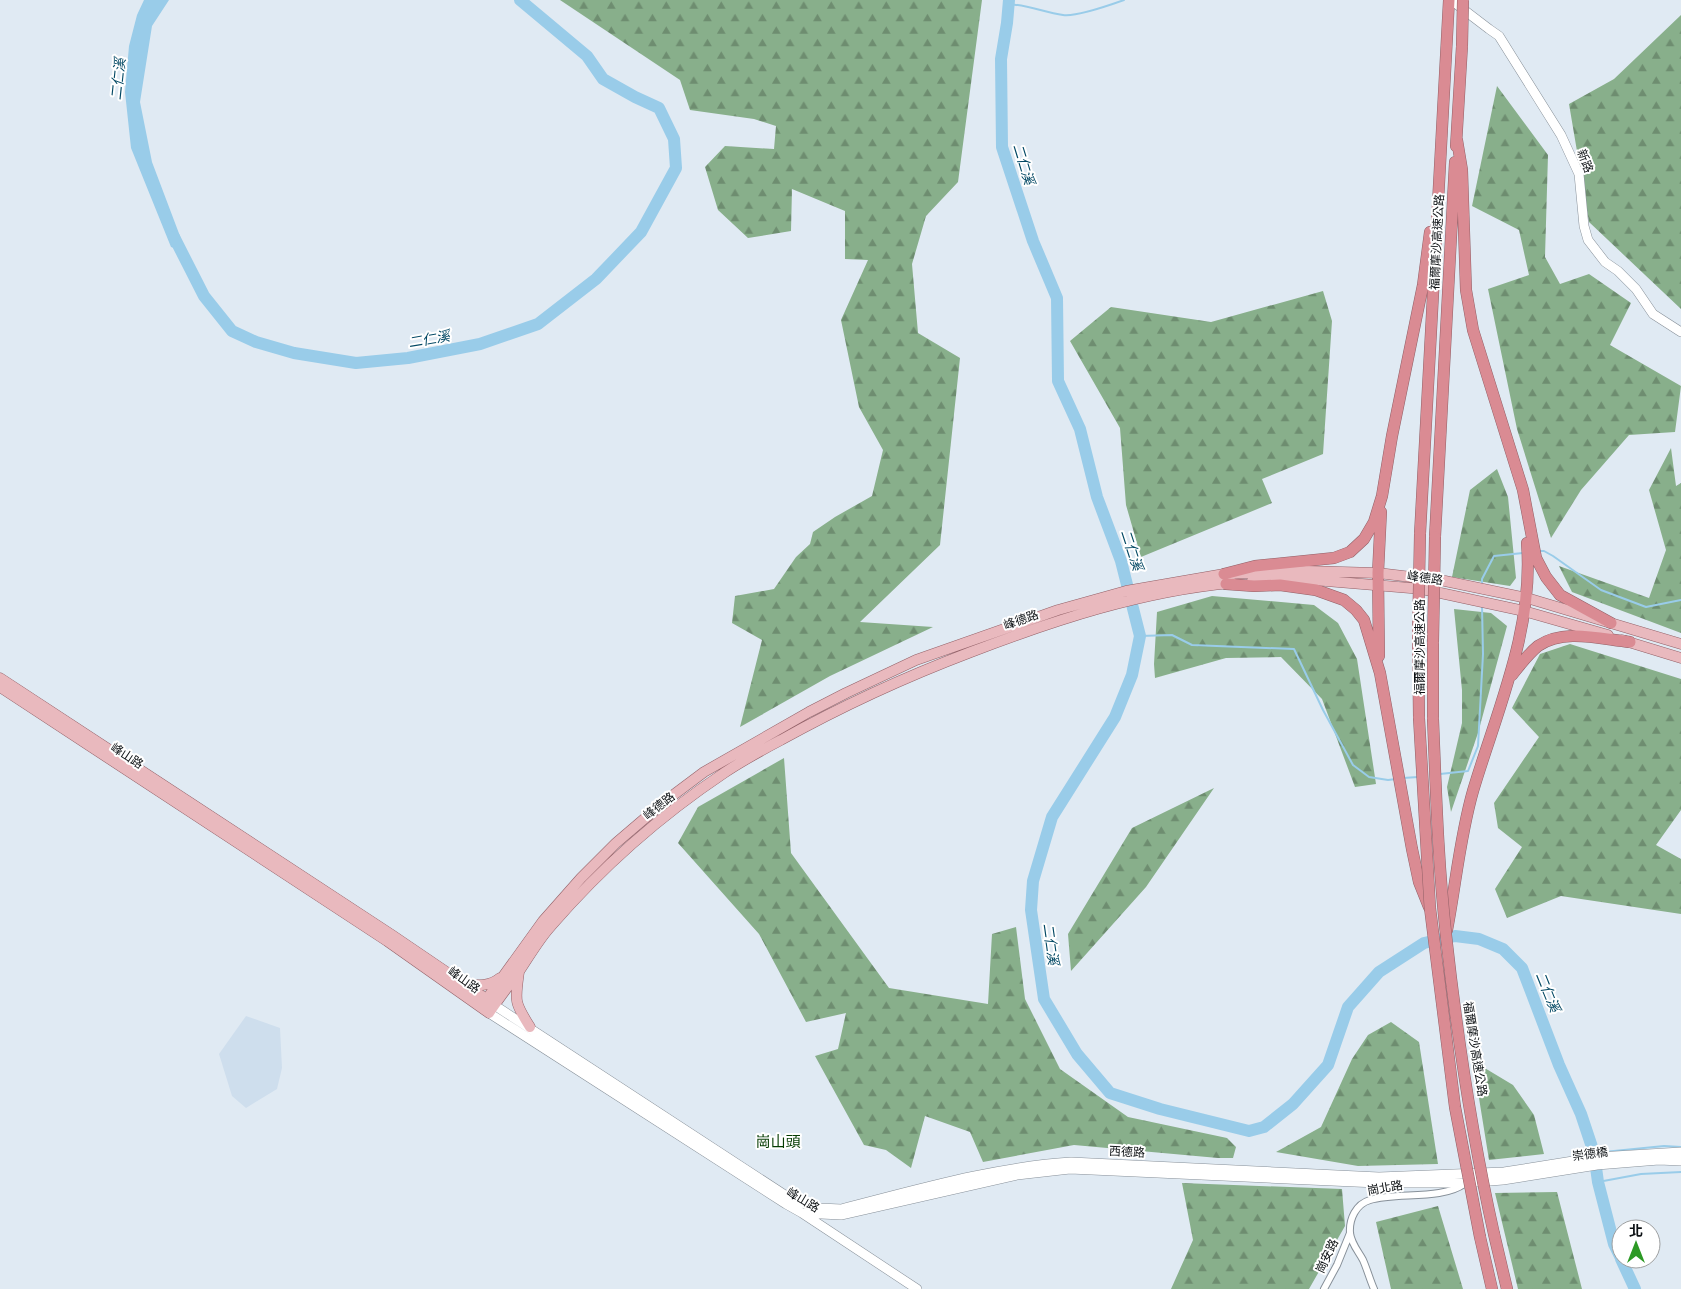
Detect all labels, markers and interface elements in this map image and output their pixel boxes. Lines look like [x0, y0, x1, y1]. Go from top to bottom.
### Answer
water label: 二仁溪 [107, 55, 130, 101]
water label: 二仁溪 [1008, 141, 1039, 189]
street label: 新路 [1573, 147, 1597, 175]
street label: 福爾摩沙高速公路 [1426, 194, 1448, 290]
water label: 二仁溪 [407, 326, 453, 352]
water label: 二仁溪 [1116, 527, 1148, 575]
street label: 峰德路 [1406, 568, 1444, 588]
street label: 福爾摩沙高速公路 [1412, 599, 1428, 695]
street label: 峰德路 [1001, 607, 1041, 633]
street label: 峰山路 [108, 739, 146, 773]
street label: 峰德路 [640, 789, 678, 823]
water label: 二仁溪 [1038, 922, 1063, 968]
street label: 峰山路 [445, 963, 483, 997]
water label: 二仁溪 [1531, 969, 1565, 1017]
street label: 福爾摩沙高速公路 [1460, 1000, 1490, 1098]
district label: 崗山頭 [755, 1132, 801, 1152]
street label: 西德路 [1109, 1143, 1145, 1161]
street label: 崇德橋 [1571, 1144, 1609, 1164]
street label: 崗北路 [1366, 1177, 1404, 1199]
street label: 峰山路 [783, 1184, 823, 1216]
north arrow [1611, 1219, 1661, 1269]
text: 北 [1629, 1222, 1643, 1241]
street label: 崗安路 [1312, 1236, 1342, 1276]

